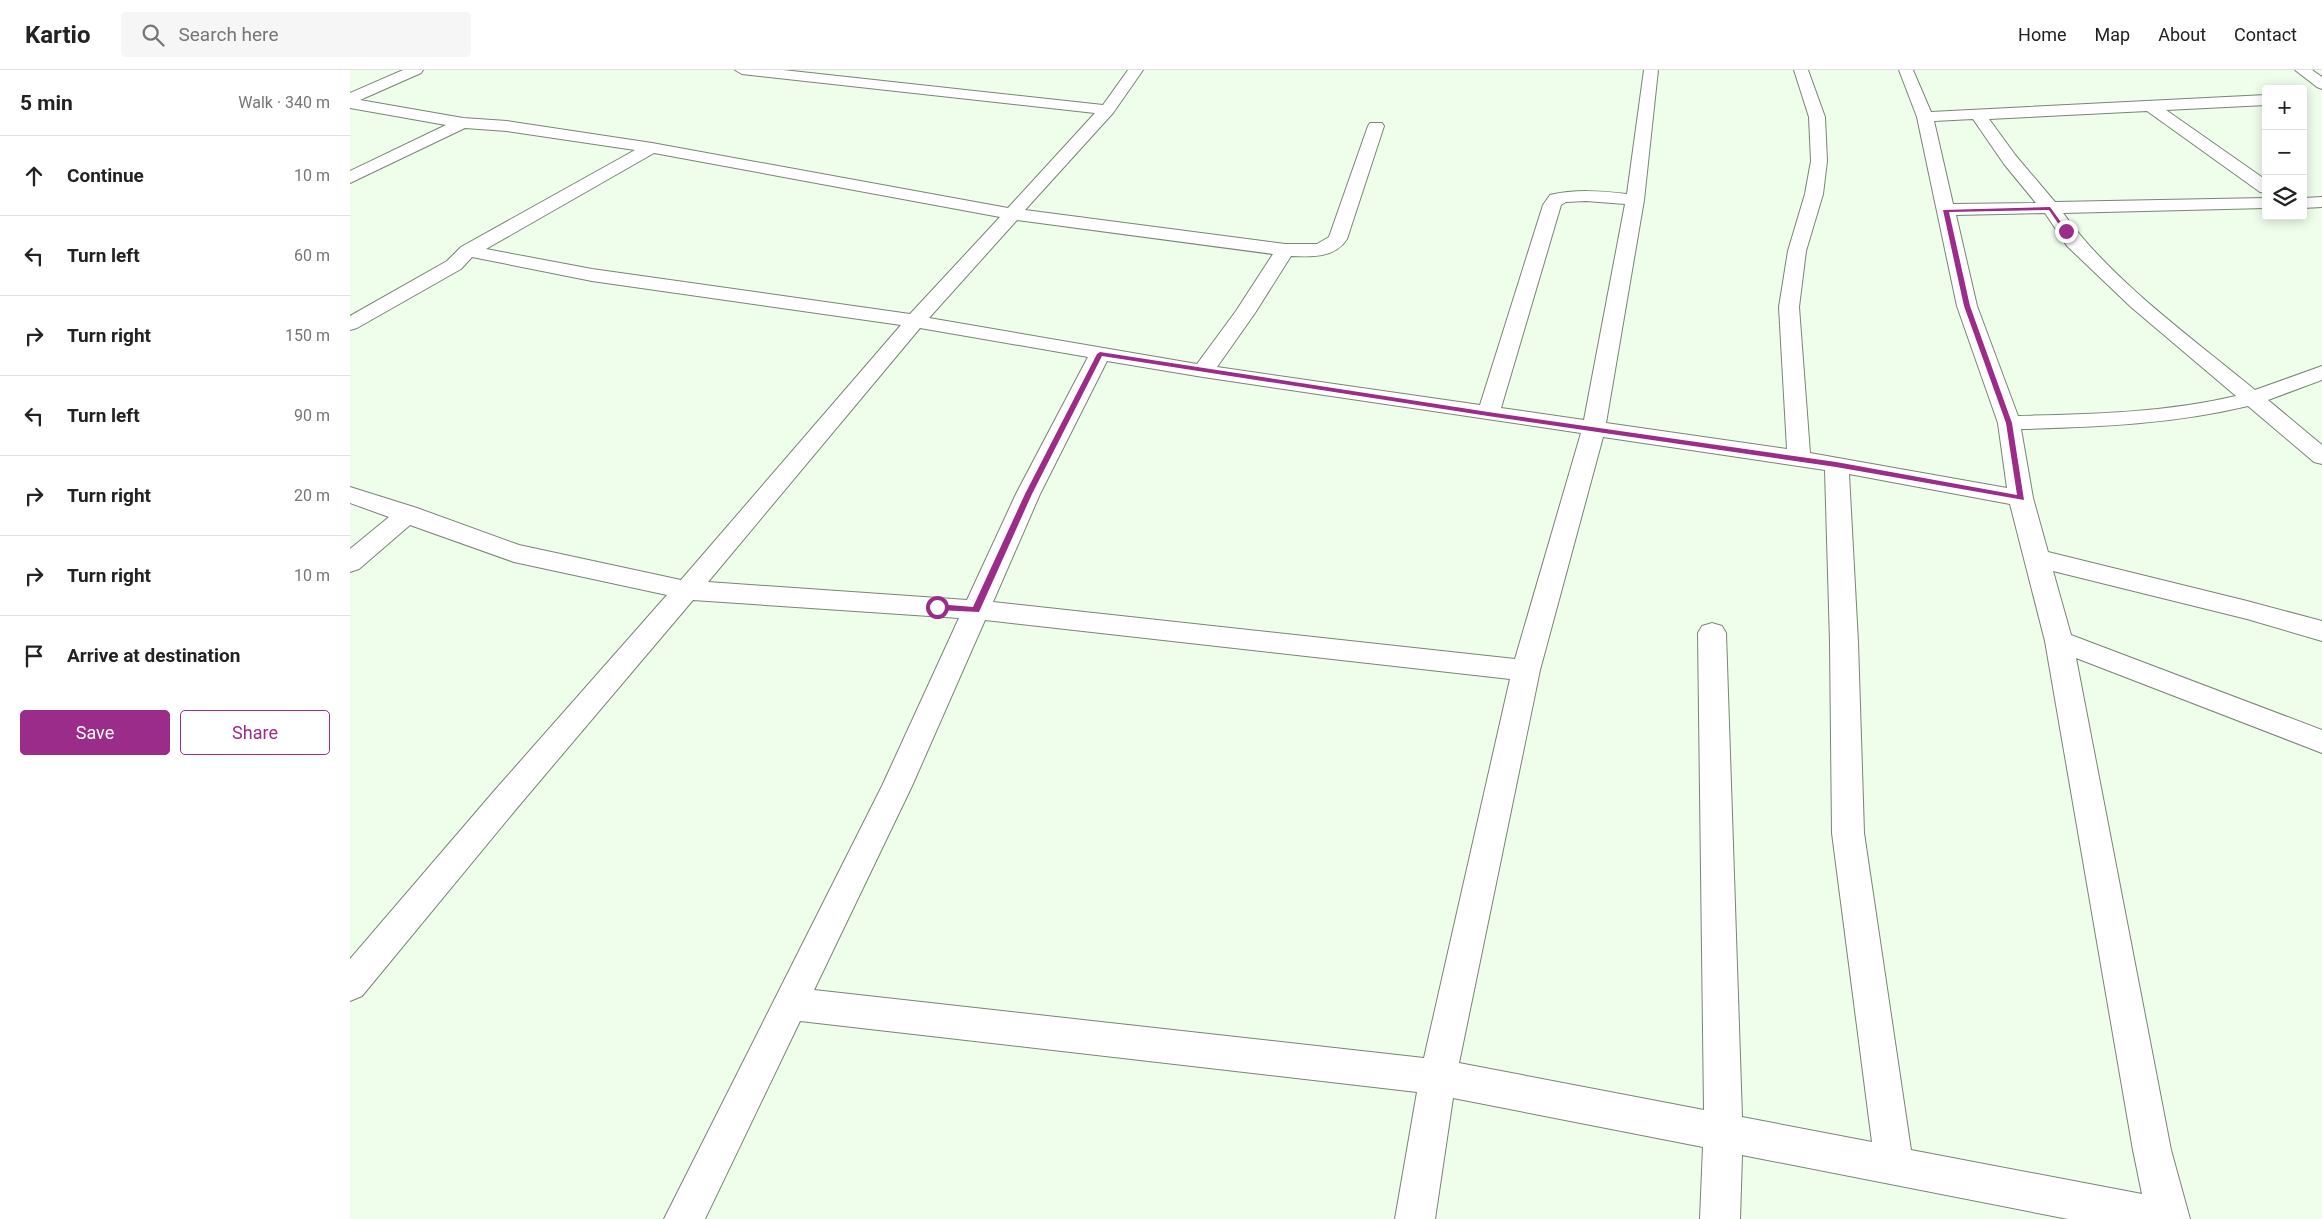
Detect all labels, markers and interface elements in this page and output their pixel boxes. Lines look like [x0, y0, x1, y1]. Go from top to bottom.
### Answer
search box [121, 12, 471, 57]
text: Kartio [25, 21, 91, 49]
icon: search [139, 21, 167, 49]
text: Search here [179, 23, 278, 46]
text: Home [2018, 24, 2067, 45]
text: Map [2095, 24, 2130, 45]
text: About [2158, 24, 2206, 45]
text: Contact [2234, 24, 2297, 45]
map controls [2262, 85, 2307, 220]
button: + [2262, 85, 2307, 130]
text: 5 min [20, 91, 73, 115]
text: Walk · 340 m [238, 93, 330, 112]
button: − [2262, 130, 2307, 175]
icon: ahead [20, 162, 48, 190]
text: Continue [67, 164, 144, 187]
text: 10 m [294, 166, 330, 185]
button: layers [2262, 175, 2307, 220]
route end [2055, 220, 2078, 243]
icon: left [20, 242, 48, 270]
text: Turn left [67, 244, 140, 267]
text: 60 m [294, 246, 330, 265]
icon: right [20, 322, 48, 350]
text: Turn right [67, 324, 151, 347]
text: 150 m [285, 326, 330, 345]
icon: left [20, 402, 48, 430]
text: Turn left [67, 404, 140, 427]
text: 90 m [294, 406, 330, 425]
icon: right [20, 482, 48, 510]
text: Turn right [67, 484, 151, 507]
text: 20 m [294, 486, 330, 505]
icon: right [20, 562, 48, 590]
text: Turn right [67, 564, 151, 587]
text: 10 m [294, 566, 330, 585]
route start [926, 596, 949, 619]
icon: arrive [20, 642, 48, 670]
text: Arrive at destination [67, 644, 240, 667]
button: Save [20, 710, 170, 755]
button: Share [180, 710, 330, 755]

